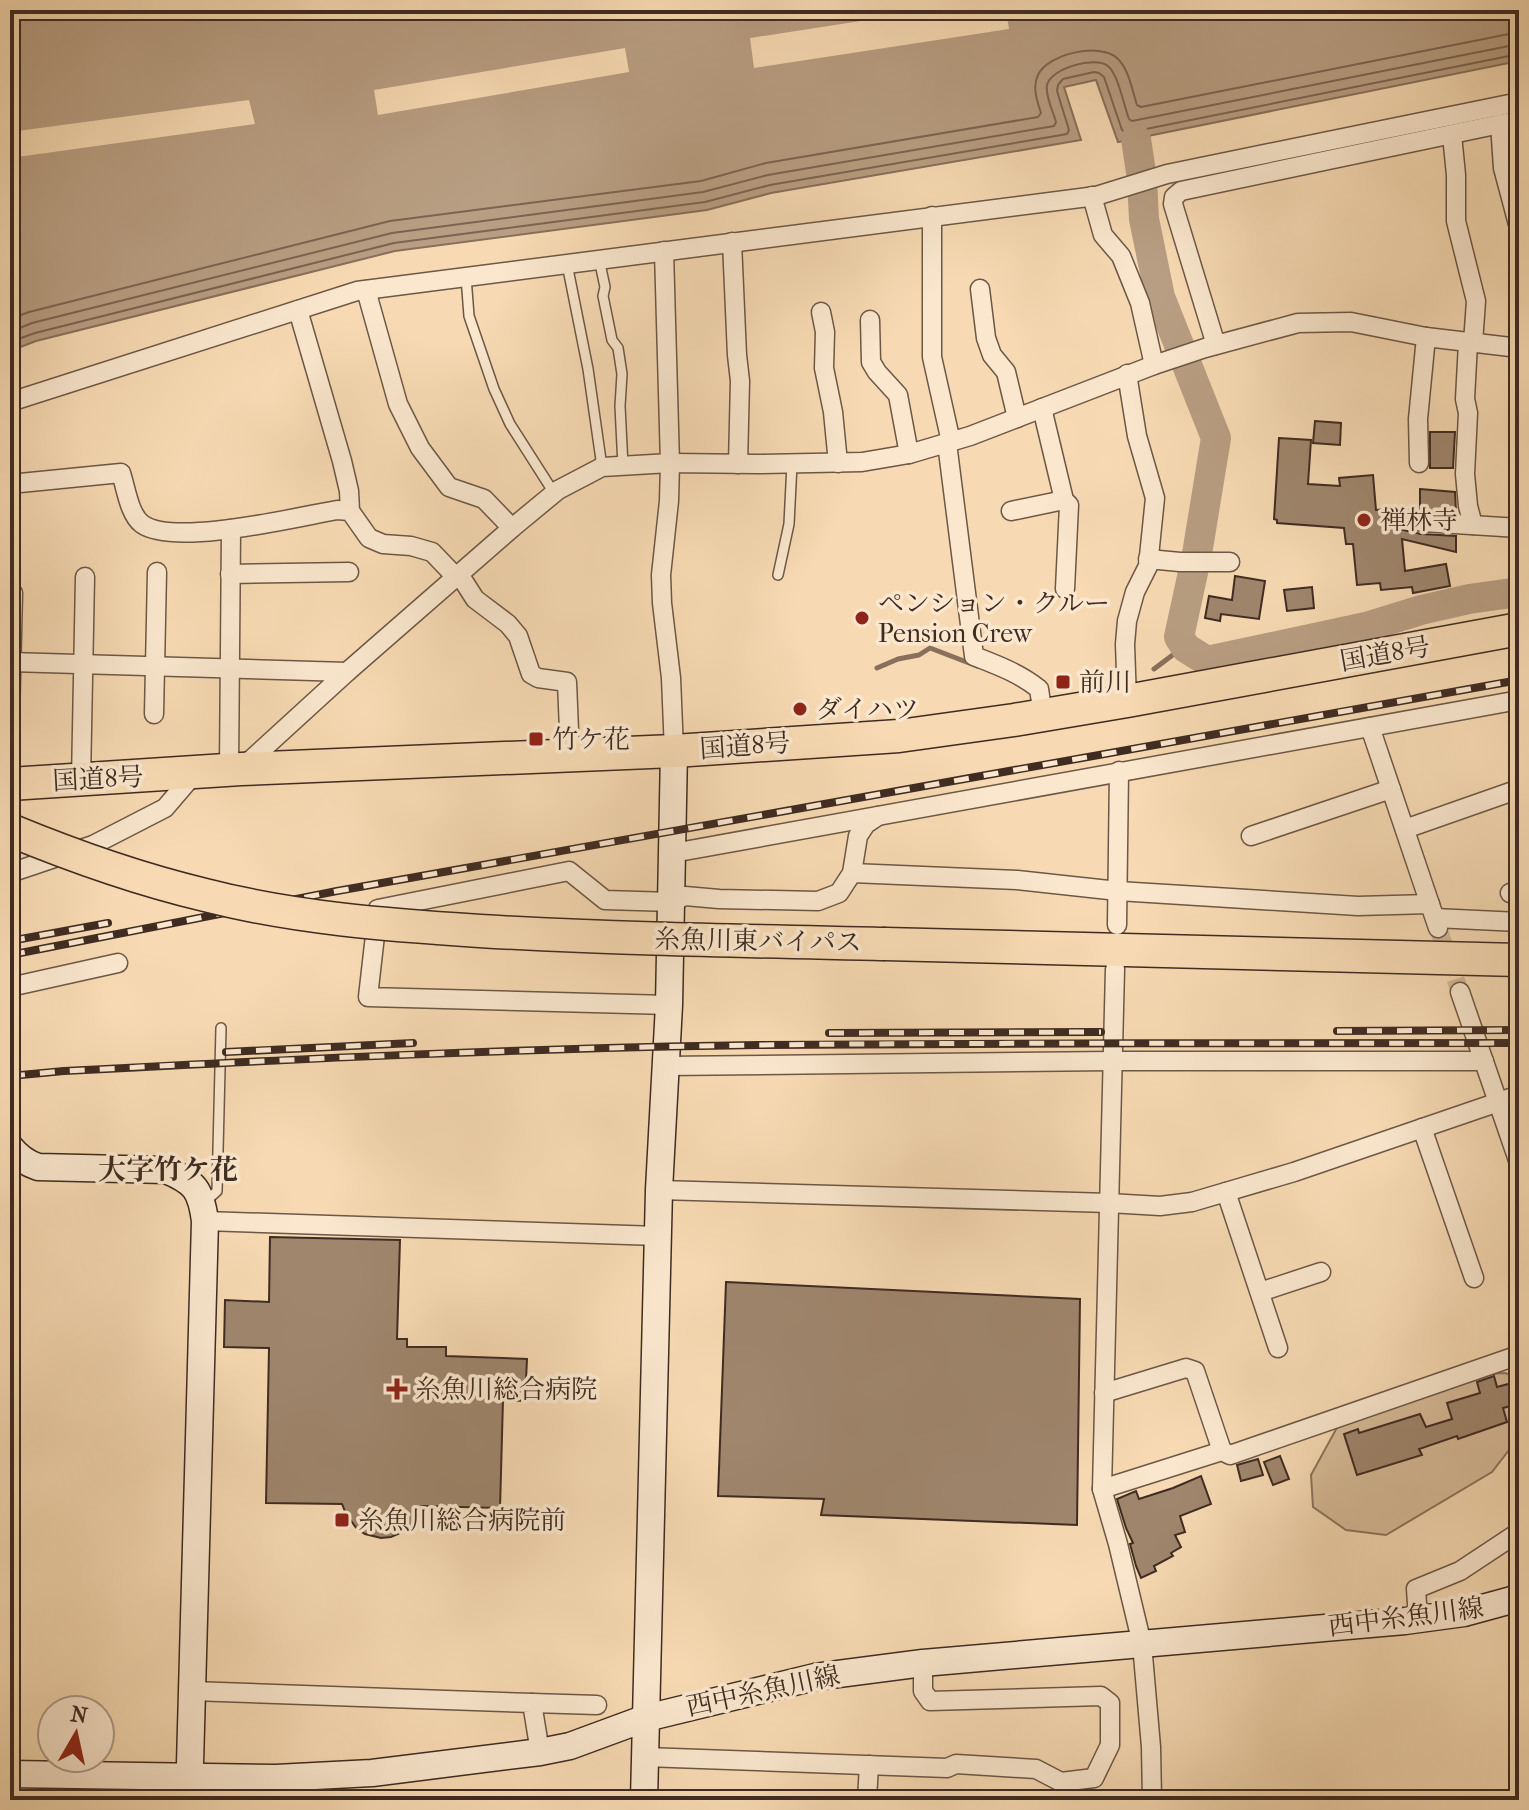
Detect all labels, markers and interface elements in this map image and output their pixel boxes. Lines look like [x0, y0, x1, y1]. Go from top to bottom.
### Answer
place label: 禅林寺 [1380, 505, 1458, 536]
marker: 禅林寺 [1355, 511, 1373, 529]
place label: ペンション・クルー Pension Crew [878, 588, 1110, 649]
marker: ペンション・クルー Pension Crew [853, 609, 871, 627]
street label: 国道8号 [1337, 631, 1433, 677]
place label: 前川 [1079, 667, 1131, 698]
marker: 前川 [1054, 673, 1072, 691]
place label: ダイハツ [816, 694, 919, 725]
marker: ダイハツ [791, 700, 809, 718]
place label: 竹ケ花 [552, 724, 630, 755]
street label: 国道8号 [698, 727, 792, 765]
marker: 竹ケ花 [527, 730, 545, 748]
street label: 国道8号 [52, 761, 144, 797]
street label: 糸魚川東バイパス [654, 924, 862, 958]
district label: 大字竹ケ花 [98, 1153, 238, 1186]
place label: 糸魚川総合病院 [415, 1374, 597, 1405]
marker: 糸魚川総合病院 [386, 1378, 408, 1400]
place label: 糸魚川総合病院前 [358, 1505, 566, 1536]
marker: 糸魚川総合病院前 [333, 1511, 351, 1529]
street label: 西中糸魚川線 [1327, 1592, 1485, 1642]
street label: 西中糸魚川線 [683, 1660, 843, 1722]
north arrow [36, 1694, 116, 1774]
text: N [69, 1701, 90, 1729]

